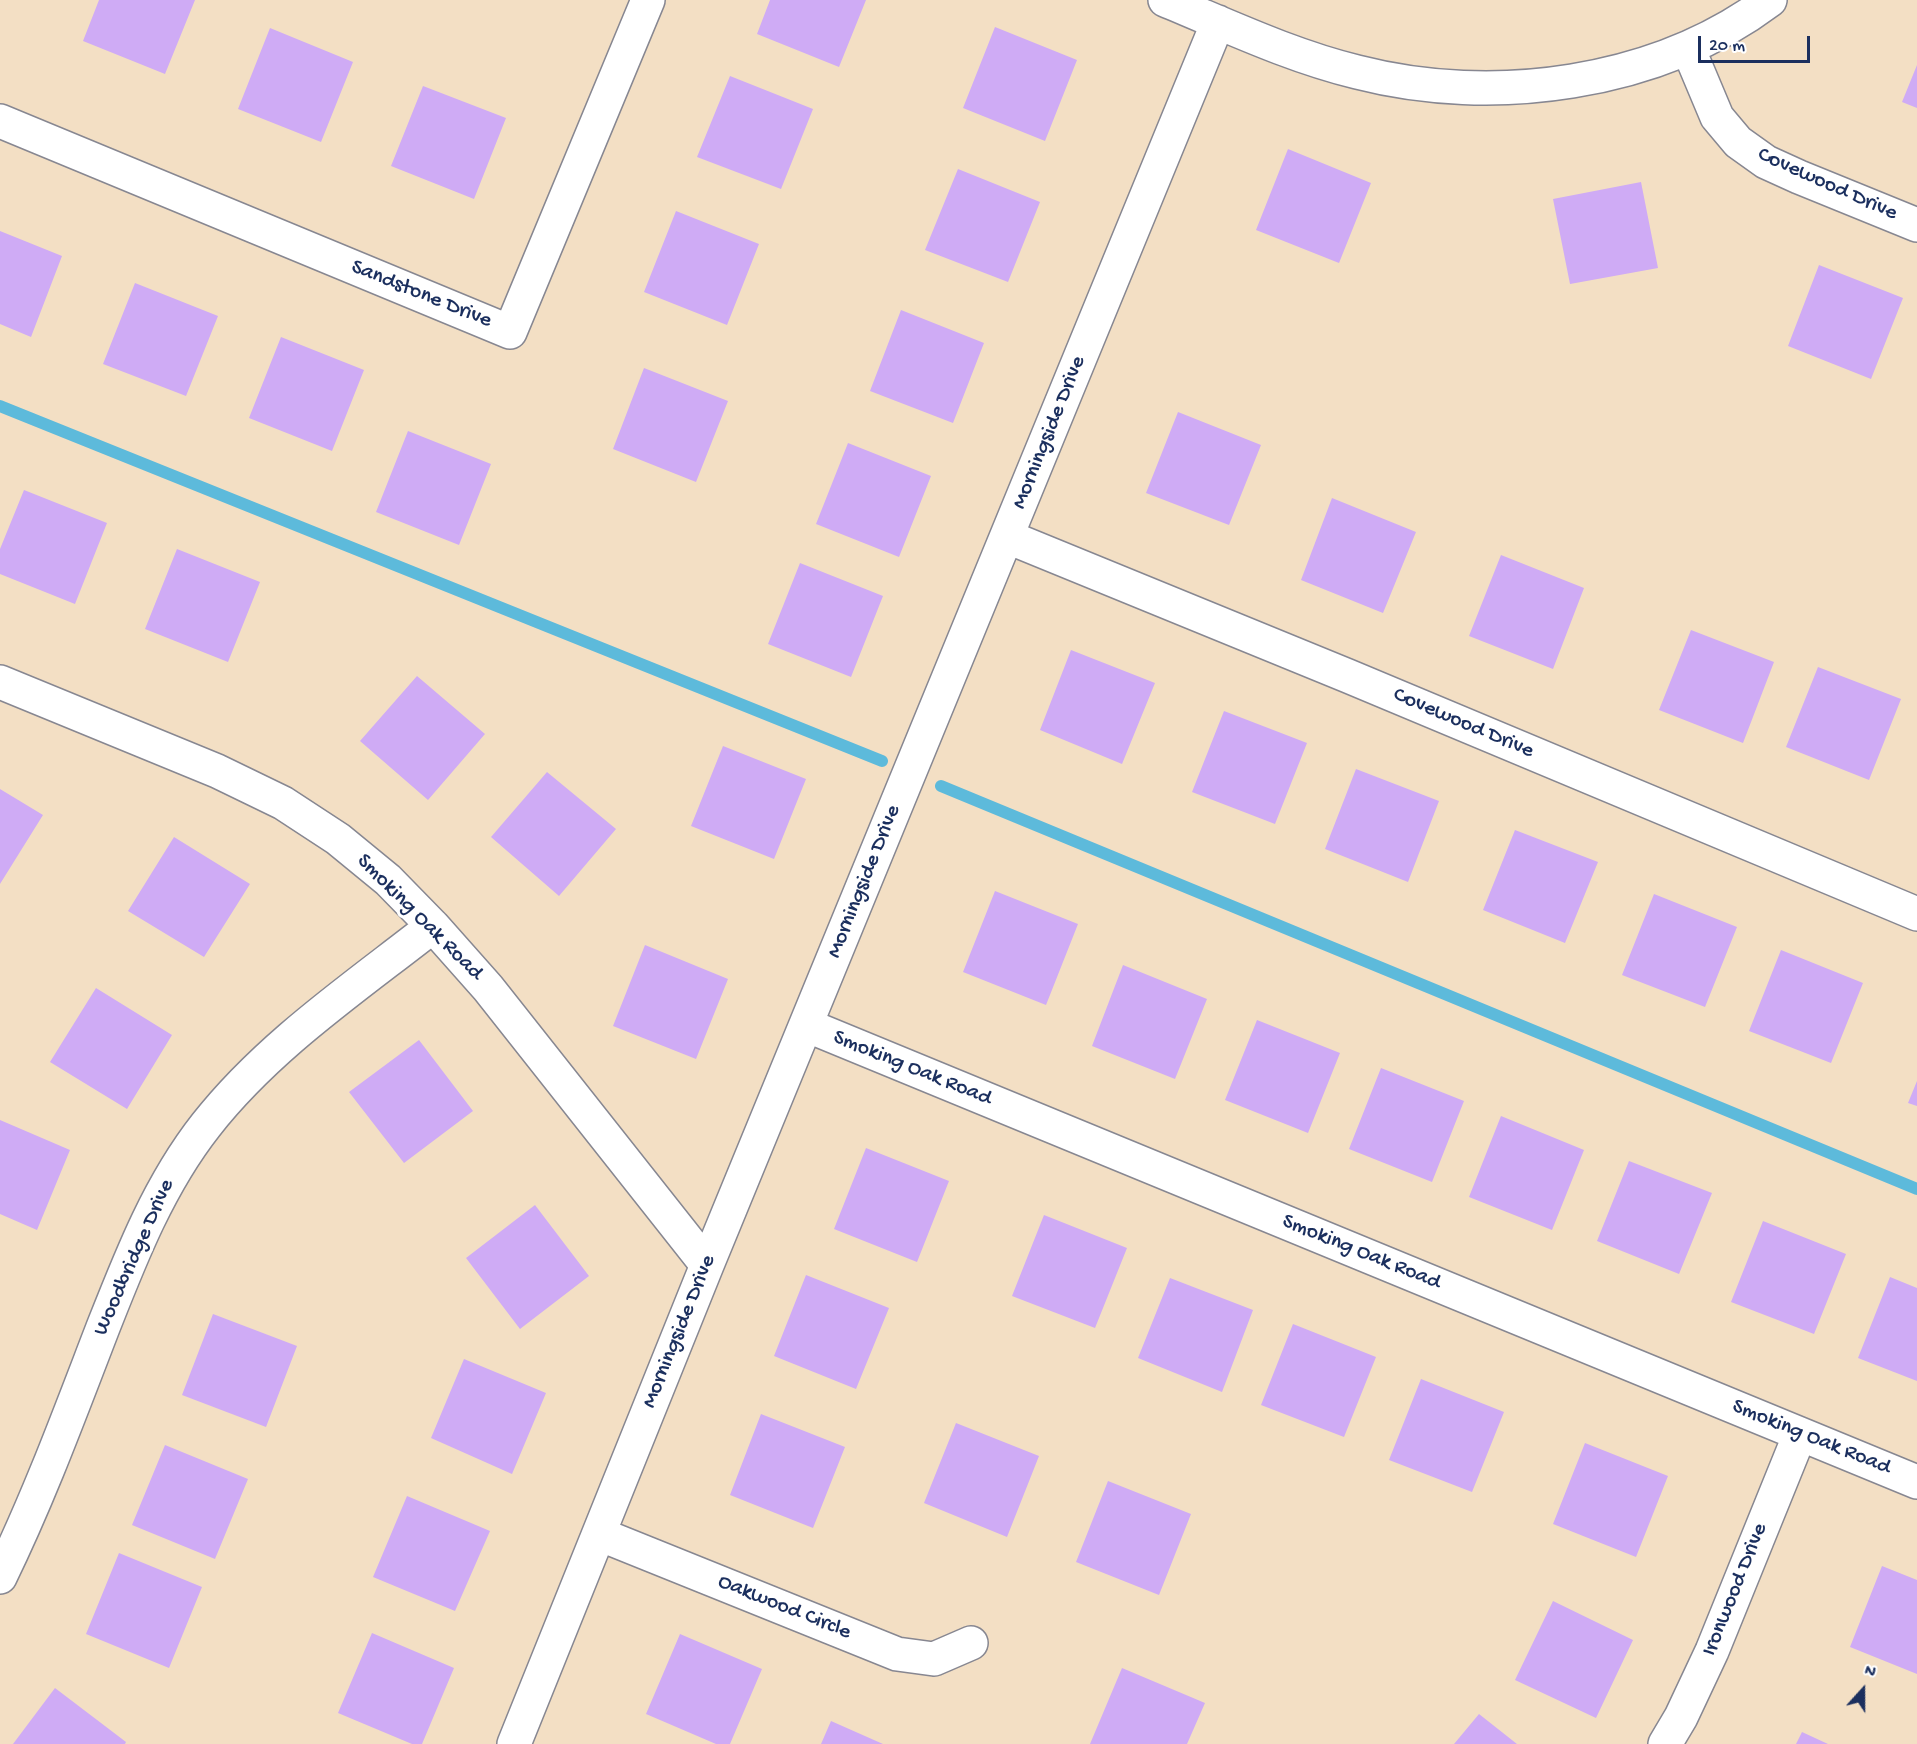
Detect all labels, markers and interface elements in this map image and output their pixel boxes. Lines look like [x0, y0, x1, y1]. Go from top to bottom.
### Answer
scale bar [1701, 24, 1814, 62]
text: 20 m [1709, 36, 1745, 57]
street label: Covewood Drive [1753, 142, 1901, 228]
street label: Sandstone Drive [347, 255, 495, 335]
street label: Morningside Drive [1007, 353, 1093, 513]
street label: Covewood Drive [1389, 682, 1537, 766]
street label: Morningside Drive [822, 802, 908, 962]
street label: Smoking Oak Road [350, 849, 488, 987]
street label: Smoking Oak Road [829, 1025, 995, 1113]
street label: Woodbridge Drive [89, 1176, 181, 1340]
street label: Smoking Oak Road [1278, 1209, 1444, 1297]
street label: Morningside Drive [637, 1252, 723, 1412]
street label: Smoking Oak Road [1728, 1394, 1894, 1482]
street label: Ironwood Drive [1697, 1520, 1775, 1660]
street label: Oakwood Circle [713, 1569, 855, 1647]
north arrow [1833, 1660, 1893, 1720]
text: N [1861, 1662, 1878, 1683]

